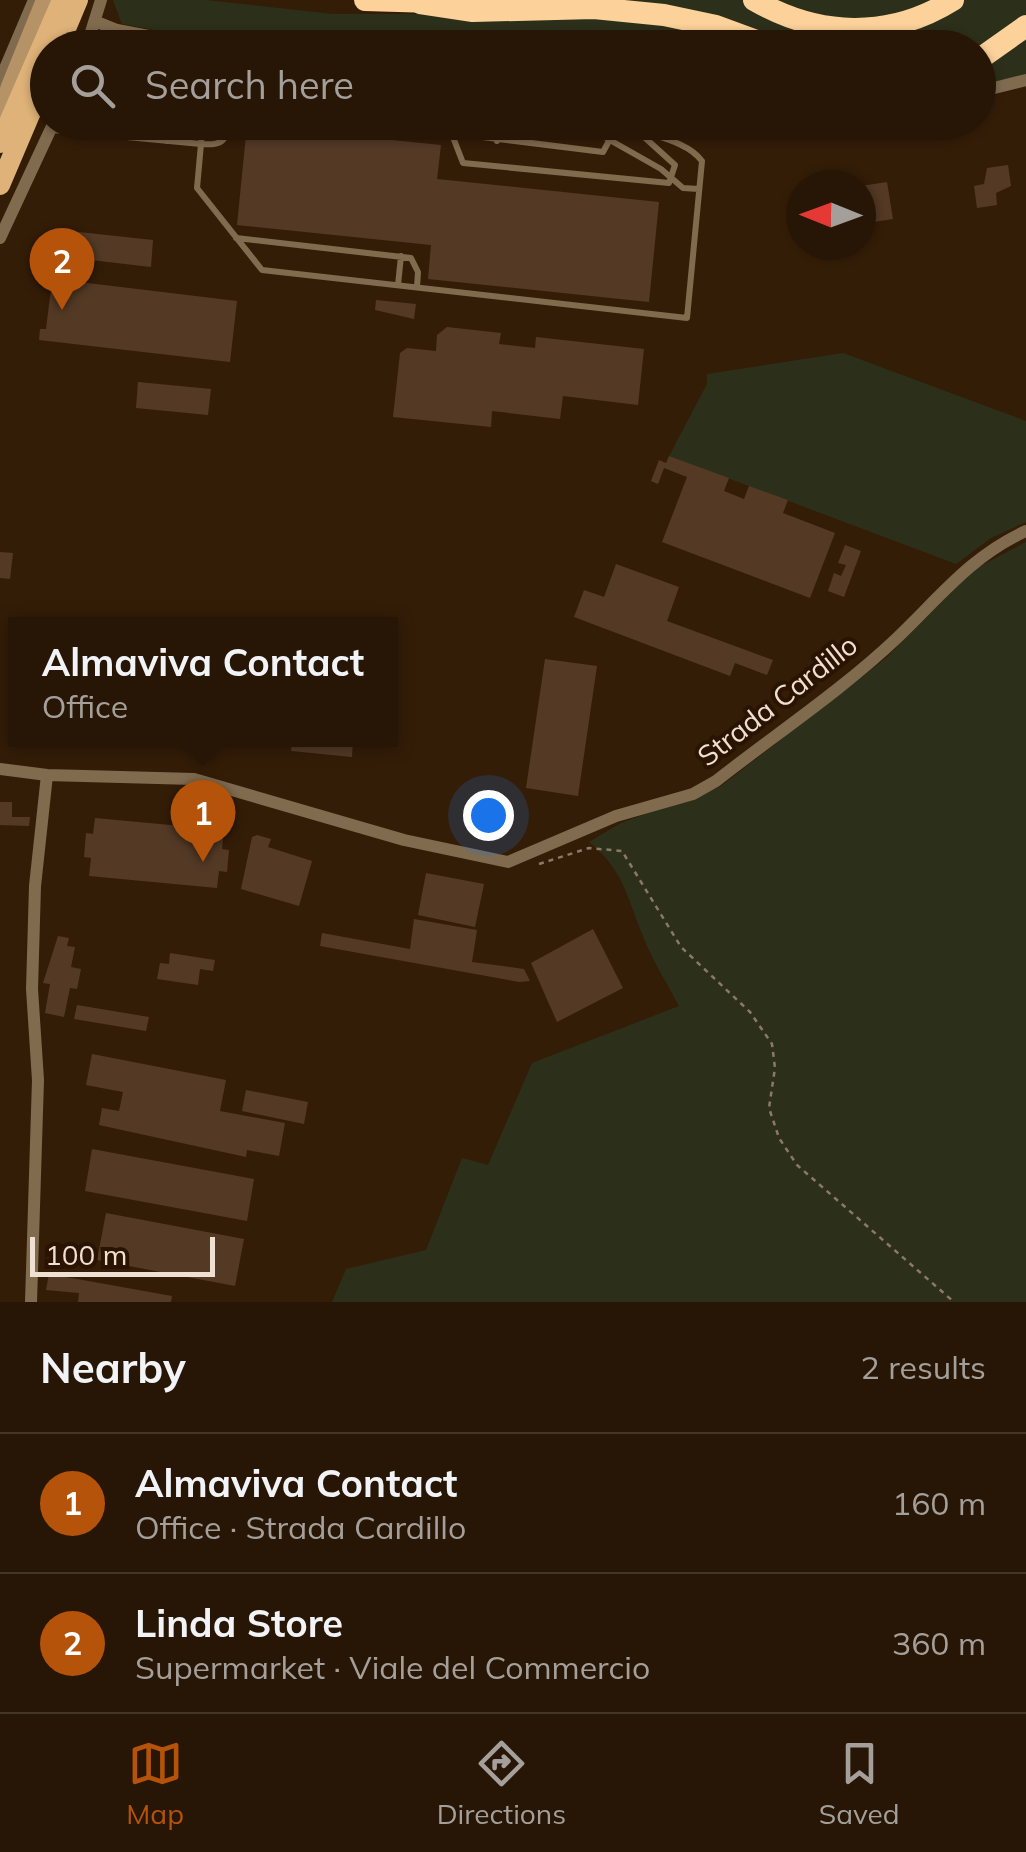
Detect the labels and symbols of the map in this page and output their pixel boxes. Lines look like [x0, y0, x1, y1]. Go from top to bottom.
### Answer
north arrow [786, 170, 876, 260]
pin: 2 [30, 228, 94, 310]
street label: Strada Cardillo [690, 627, 864, 773]
pin: 1 [170, 780, 236, 862]
your location [463, 790, 514, 841]
scale bar [30, 1232, 215, 1276]

